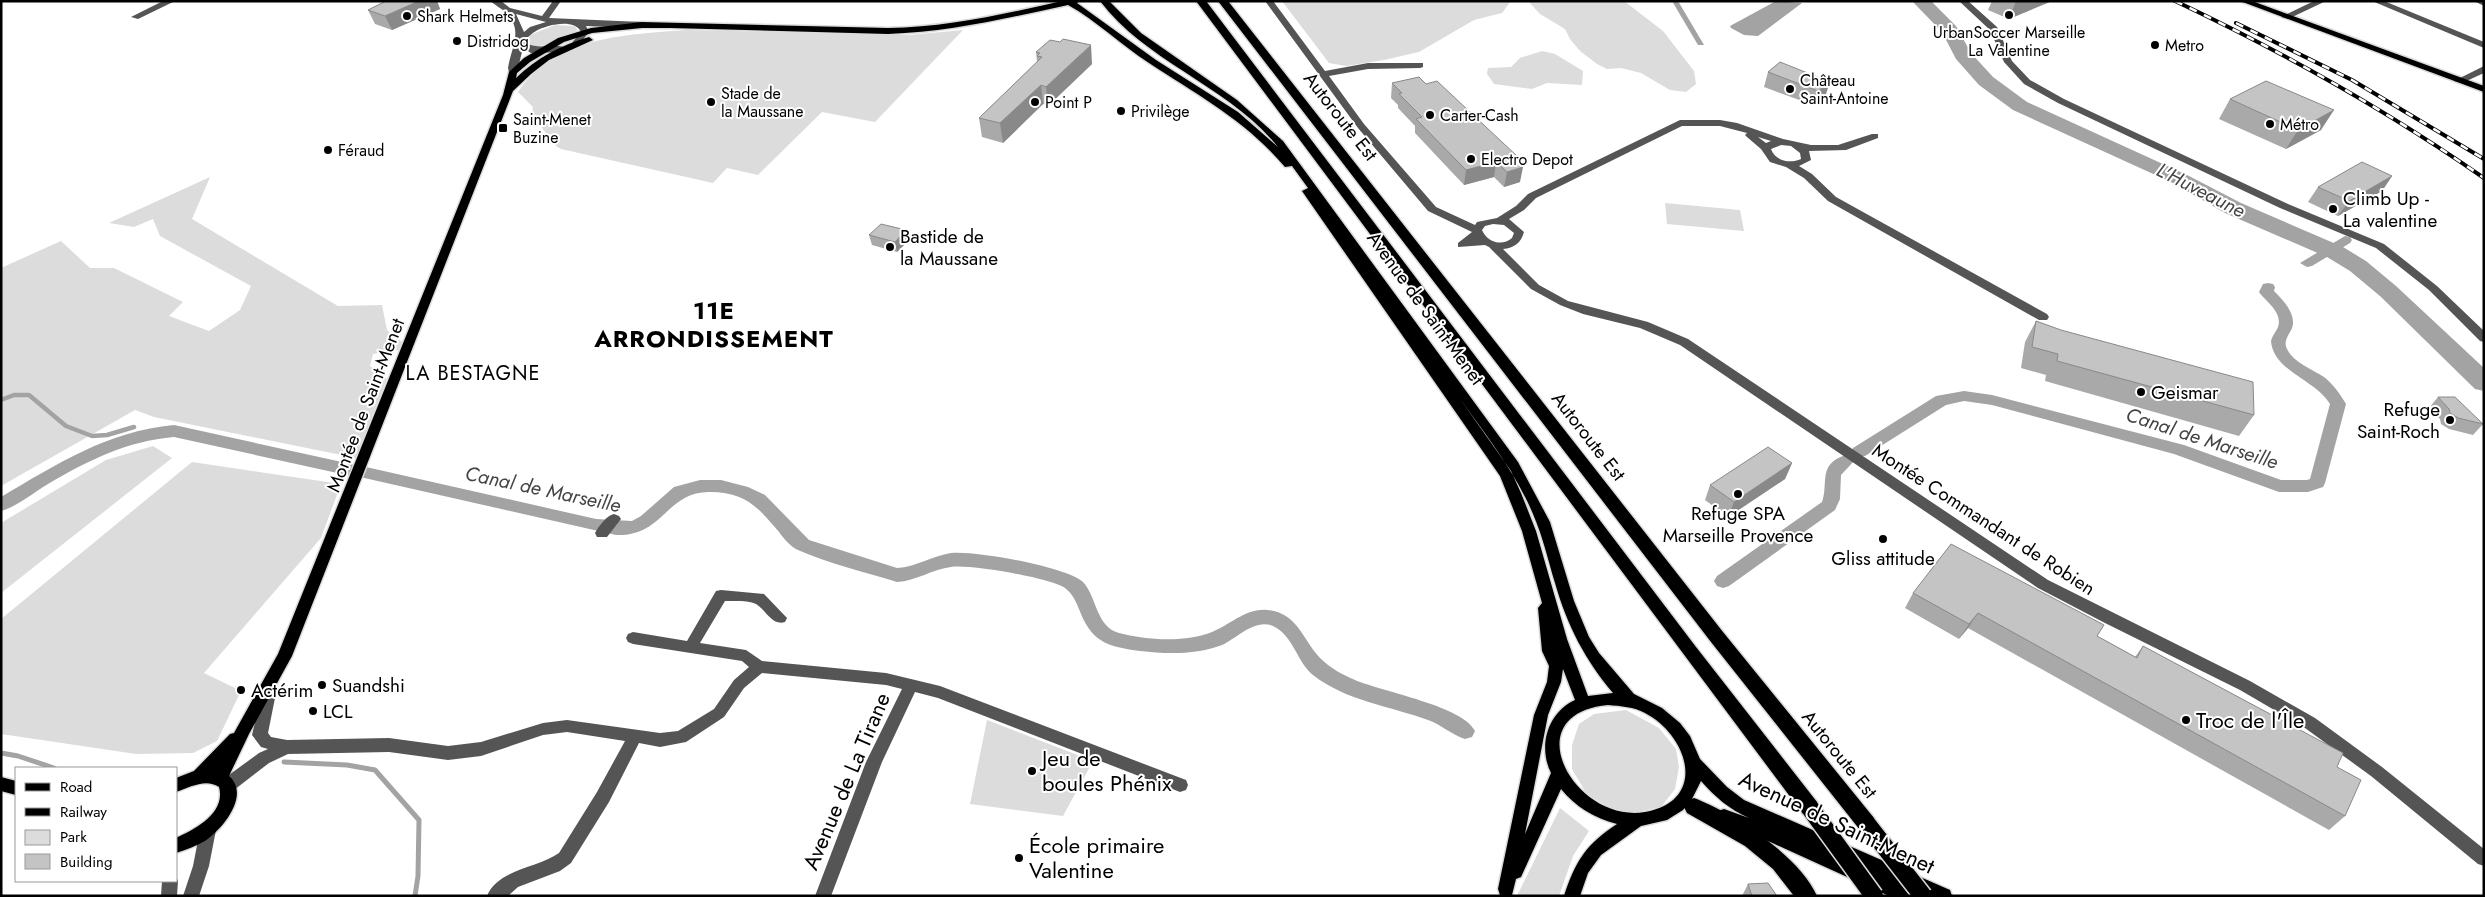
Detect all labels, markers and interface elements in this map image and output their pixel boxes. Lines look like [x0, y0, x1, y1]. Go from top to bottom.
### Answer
place label: Shark Helmets [417, 5, 514, 28]
marker: UrbanSoccer Marseille La Valentine [2003, 9, 2015, 21]
marker: Shark Helmets [401, 10, 413, 22]
place label: UrbanSoccer Marseille La Valentine [1933, 21, 2085, 62]
place label: Distridog [467, 30, 529, 53]
place label: Metro [2165, 34, 2204, 57]
marker: Distridog [451, 35, 463, 47]
marker: Metro [2149, 39, 2161, 51]
street label: Autoroute Est [1297, 66, 1384, 167]
place label: Château Saint-Antoine [1800, 69, 1889, 110]
place label: Stade de la Maussane [721, 82, 803, 123]
marker: Château Saint-Antoine [1784, 83, 1796, 95]
place label: Point P [1045, 91, 1092, 114]
marker: Stade de la Maussane [705, 96, 717, 108]
marker: Point P [1029, 96, 1041, 108]
place label: Privilège [1131, 100, 1190, 123]
place label: Carter-Cash [1440, 104, 1519, 127]
marker: Privilège [1115, 105, 1127, 117]
place label: Saint-Menet Buzine [513, 108, 591, 149]
marker: Carter-Cash [1424, 109, 1436, 121]
place label: Métro [2280, 113, 2319, 136]
marker: Métro [2264, 118, 2276, 130]
marker: Saint-Menet Buzine [497, 122, 509, 134]
place label: Féraud [338, 139, 384, 162]
marker: Féraud [322, 144, 334, 156]
place label: Electro Depot [1481, 148, 1573, 171]
marker: Electro Depot [1465, 153, 1477, 165]
water label: L'Huveaune [2151, 156, 2250, 225]
place label: Climb Up - La valentine [2343, 185, 2437, 234]
marker: Climb Up - La valentine [2327, 203, 2339, 215]
place label: Bastide de la Maussane [900, 223, 998, 272]
street label: Avenue de Saint-Menet [1361, 226, 1491, 391]
marker: Bastide de la Maussane [884, 241, 896, 253]
district label: 11E ARRONDISSEMENT [593, 293, 834, 356]
street label: Montée de Saint-Menet [320, 314, 411, 496]
district label: LA BESTAGNE [406, 359, 540, 388]
place label: Geismar [2151, 379, 2219, 406]
street label: Autoroute Est [1545, 386, 1632, 487]
marker: Geismar [2135, 386, 2147, 398]
place label: Refuge Saint-Roch [2357, 396, 2440, 445]
water label: Canal de Marseille [2122, 400, 2282, 477]
marker: Refuge Saint-Roch [2444, 414, 2456, 426]
street label: Montée Commandant de Robien [1867, 437, 2100, 602]
water label: Canal de Marseille [462, 459, 623, 520]
marker: Refuge SPA Marseille Provence [1732, 488, 1744, 500]
place label: Refuge SPA Marseille Provence [1663, 500, 1814, 549]
marker: Gliss attitude [1877, 533, 1889, 545]
place label: Gliss attitude [1831, 545, 1935, 572]
place label: Suandshi [332, 672, 405, 699]
place label: Actérim [251, 677, 313, 704]
marker: Suandshi [316, 679, 328, 691]
marker: Actérim [235, 684, 247, 696]
street label: Avenue de La Tirane [794, 687, 898, 875]
place label: LCL [323, 698, 353, 725]
street label: Autoroute Est [1796, 704, 1884, 804]
place label: Troc de l'Île [2196, 704, 2304, 736]
marker: LCL [307, 705, 319, 717]
marker: Troc de l'Île [2180, 714, 2192, 726]
place label: Jeu de boules Phénix [1039, 742, 1172, 799]
street label: Avenue de Saint-Menet [1734, 763, 1941, 882]
marker: Jeu de boules Phénix [1026, 765, 1038, 777]
legend [15, 767, 178, 882]
text: Road [60, 776, 92, 798]
text: Railway [60, 801, 107, 823]
text: Park [60, 826, 87, 848]
place label: École primaire Valentine [1029, 829, 1164, 886]
text: Building [60, 851, 112, 873]
marker: École primaire Valentine [1013, 852, 1025, 864]

